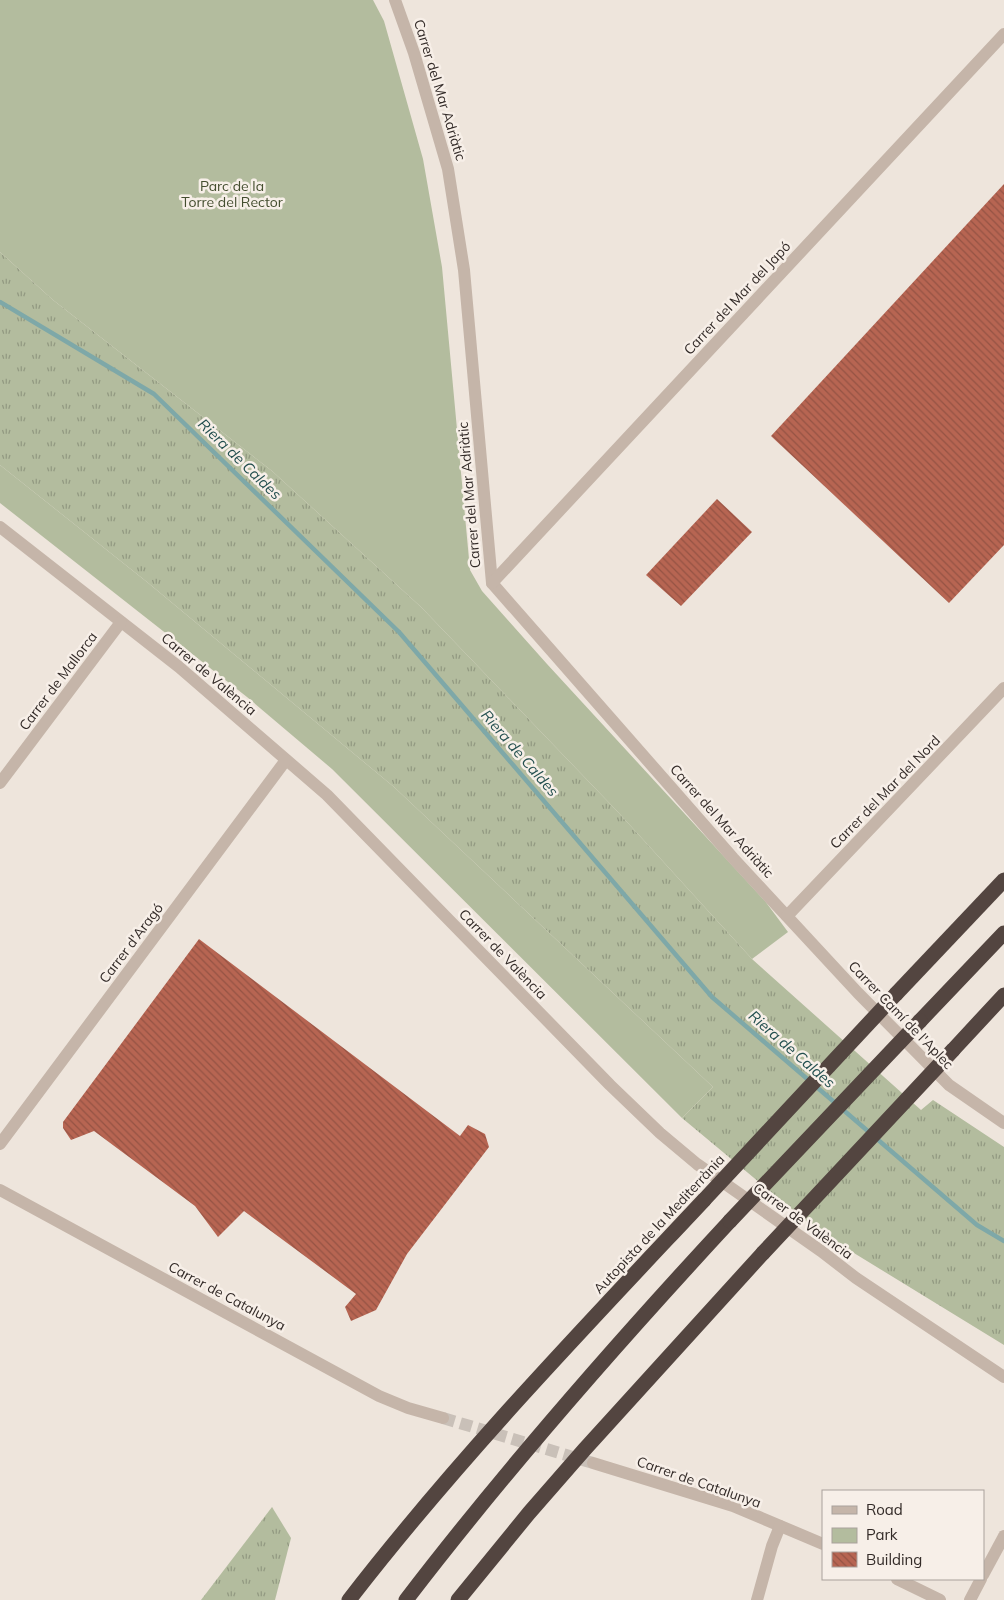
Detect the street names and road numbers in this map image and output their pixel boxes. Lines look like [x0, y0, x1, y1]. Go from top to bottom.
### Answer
street label: Carrer del Mar Adriàtic [410, 17, 470, 163]
street label: Carrer del Mar del Japó [680, 237, 794, 359]
street label: Carrer del Mar Adriàtic [454, 421, 484, 569]
street label: Carrer de Mallorca [15, 628, 101, 734]
street label: Carrer de València [158, 629, 260, 719]
street label: Carrer del Mar del Nord [826, 731, 944, 853]
street label: Carrer del Mar Adriàtic [666, 760, 778, 882]
street label: Carrer d'Aragó [95, 899, 167, 987]
street label: Carrer de València [455, 905, 551, 1003]
street label: Carrer Camí de l'Aplec [845, 957, 957, 1073]
street label: Autopista de la Mediterrània [590, 1151, 728, 1297]
street label: Carrer de València [750, 1179, 856, 1263]
street label: Carrer de Catalunya [165, 1258, 289, 1334]
street label: Carrer de Catalunya [635, 1452, 763, 1512]

